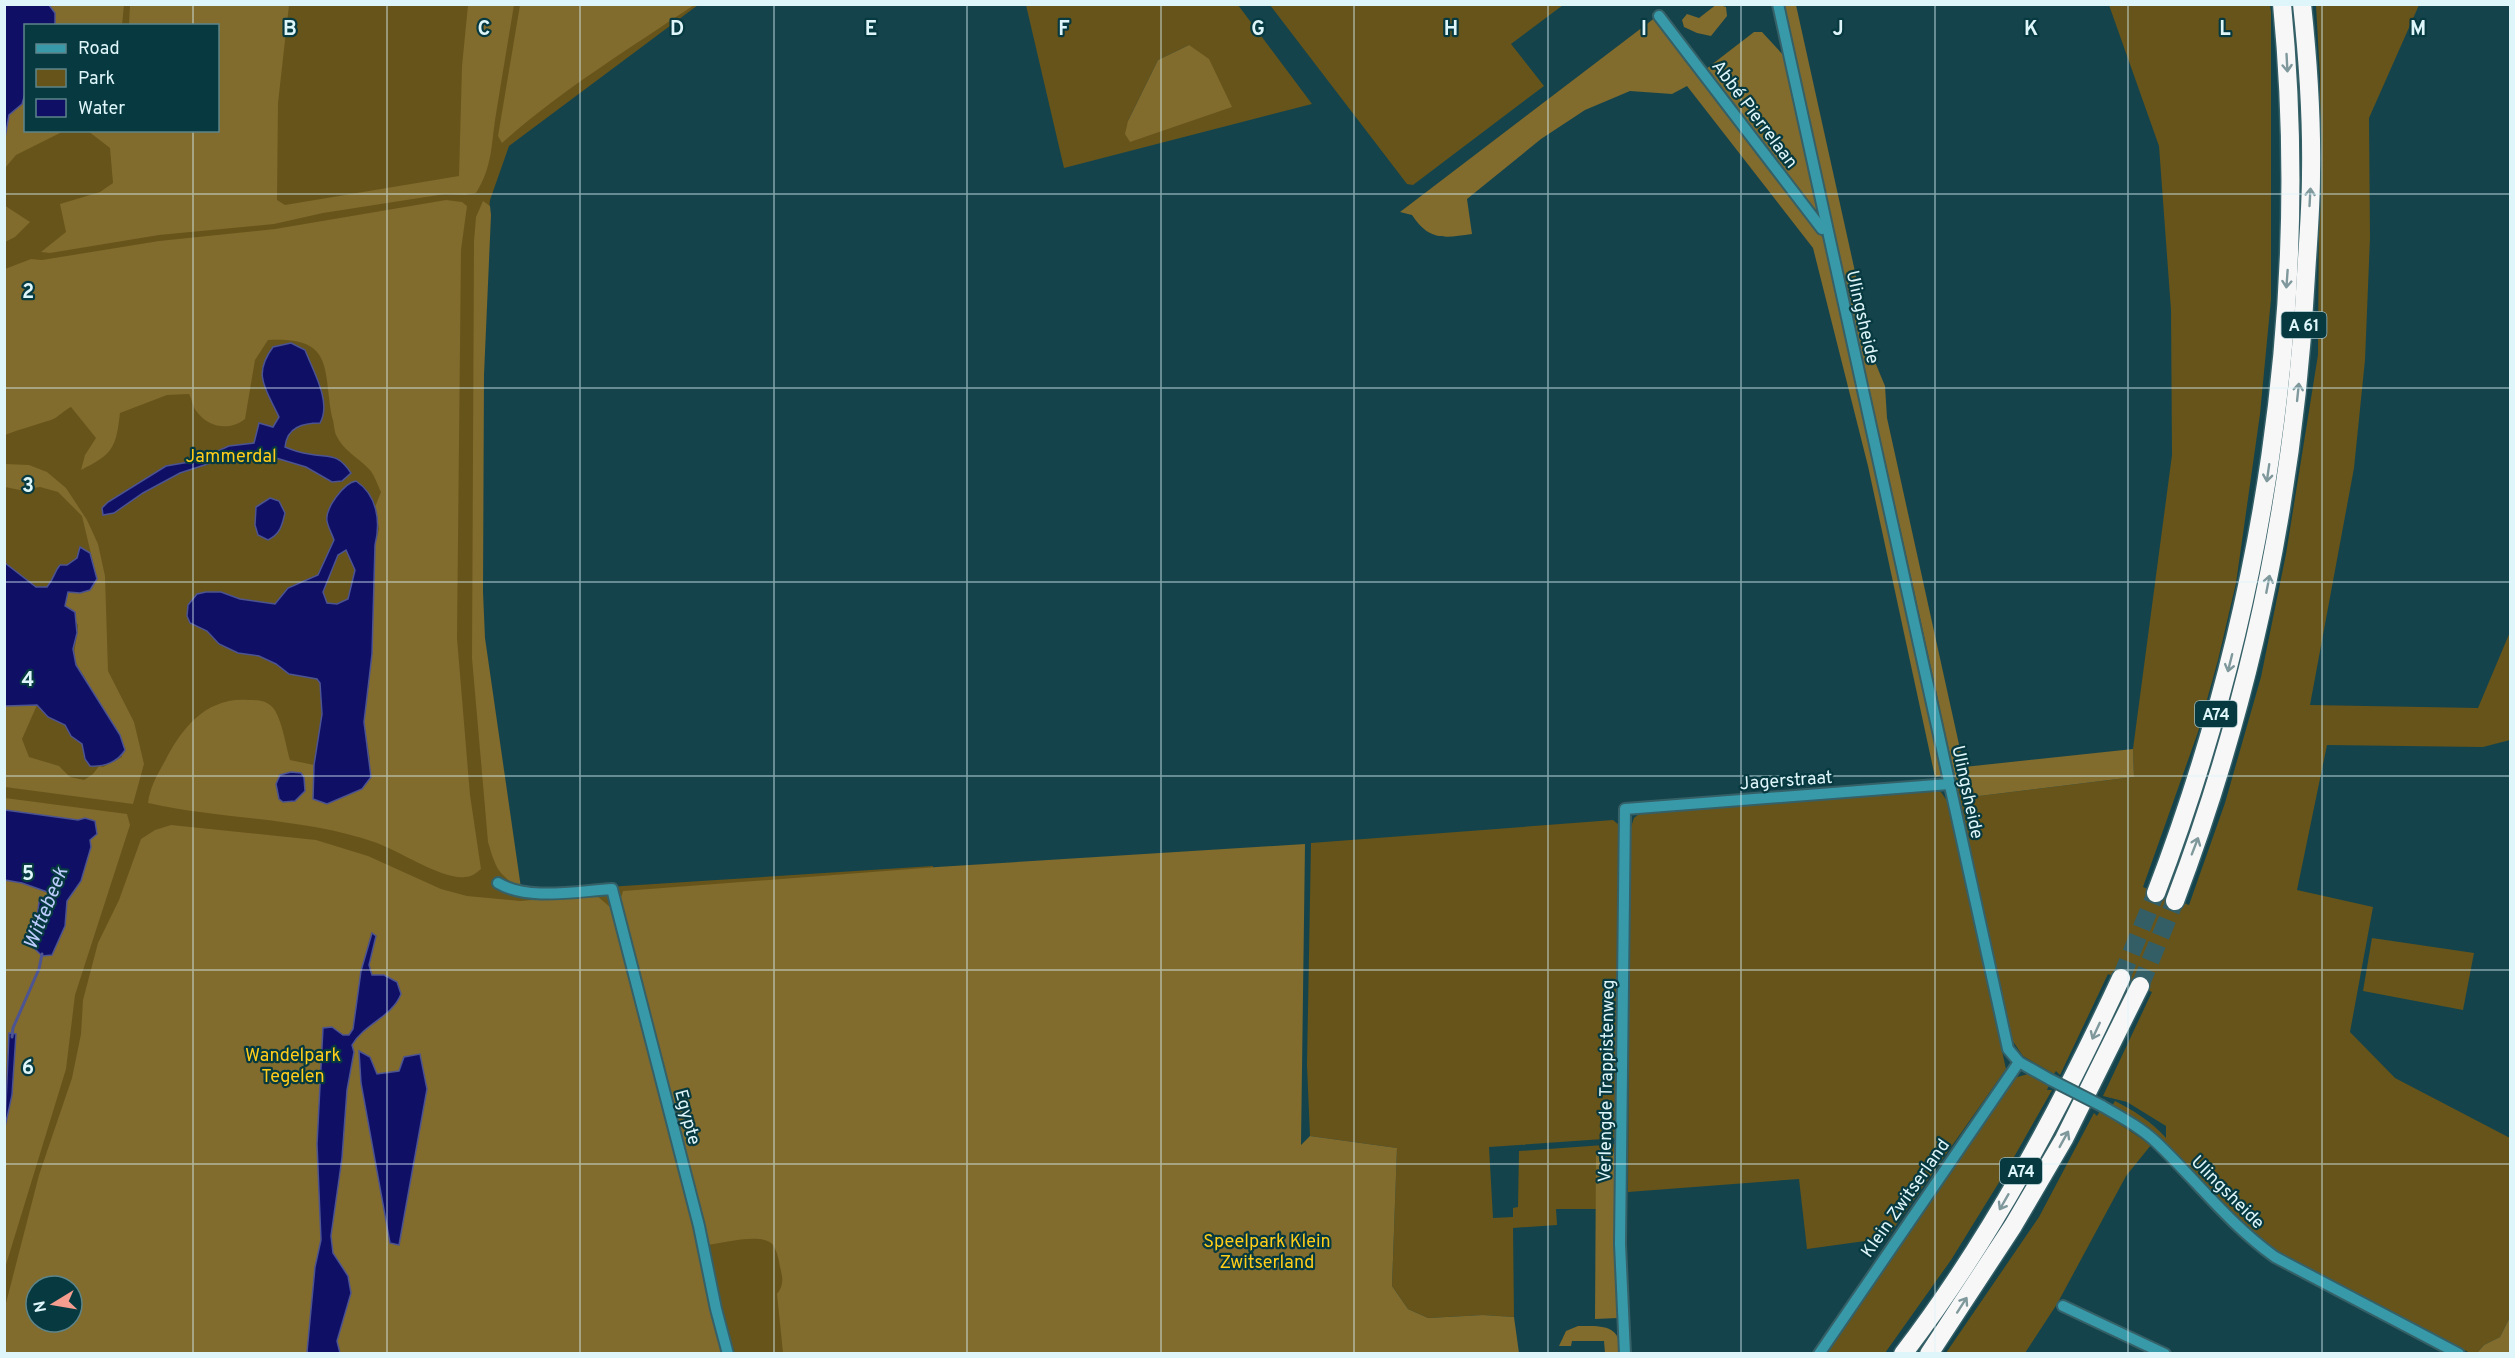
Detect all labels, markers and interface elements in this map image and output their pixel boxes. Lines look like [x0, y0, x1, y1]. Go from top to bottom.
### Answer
text: B [283, 17, 297, 43]
text: C [478, 17, 490, 43]
text: D [670, 17, 684, 43]
text: E [865, 17, 877, 43]
text: F [1058, 17, 1070, 43]
text: G [1251, 17, 1265, 43]
text: H [1444, 17, 1458, 43]
text: I [1641, 17, 1647, 43]
text: J [1832, 17, 1844, 43]
text: K [2024, 17, 2038, 43]
text: L [2219, 17, 2231, 43]
text: M [2410, 17, 2426, 43]
legend [24, 24, 219, 132]
text: Road [78, 38, 120, 61]
one-way arrow [2281, 52, 2292, 72]
street label: Abbé Pierrelaan [1706, 56, 1802, 174]
text: Park [78, 68, 115, 91]
text: Water [78, 98, 125, 121]
one-way arrow [2305, 188, 2316, 208]
street label: Ulingsheide [1840, 268, 1883, 366]
one-way arrow [2282, 268, 2293, 288]
text: 2 [22, 280, 34, 306]
road number: A 61 [2282, 312, 2326, 338]
one-way arrow [2293, 382, 2304, 402]
park label: Jammerdal [185, 446, 277, 469]
one-way arrow [2262, 462, 2273, 482]
text: 3 [22, 474, 34, 500]
one-way arrow [2263, 575, 2274, 595]
one-way arrow [2223, 653, 2235, 672]
text: 4 [22, 668, 34, 694]
road number: A74 [2195, 701, 2237, 727]
street label: Ulingsheide [1945, 743, 1988, 841]
street label: Jagerstraat [1739, 767, 1833, 796]
one-way arrow [2191, 837, 2202, 856]
text: 5 [22, 862, 34, 888]
water label: Wittebeek [19, 863, 75, 954]
street label: Verlengde Trappistenweg [1594, 979, 1621, 1183]
one-way arrow [2090, 1022, 2102, 1040]
park label: Wandelpark Tegelen [245, 1045, 341, 1089]
text: 6 [22, 1056, 34, 1082]
street label: Egypte [668, 1087, 705, 1148]
one-way arrow [2058, 1131, 2070, 1148]
street label: Klein Zwitserland [1857, 1135, 1956, 1263]
street label: Ulingsheide [2185, 1151, 2269, 1235]
road number: A74 [2000, 1158, 2042, 1184]
one-way arrow [1997, 1194, 2009, 1211]
park label: Speelpark Klein Zwitserland [1203, 1231, 1331, 1275]
north arrow [24, 1274, 84, 1334]
one-way arrow [1956, 1297, 1968, 1314]
text: N [30, 1299, 52, 1314]

